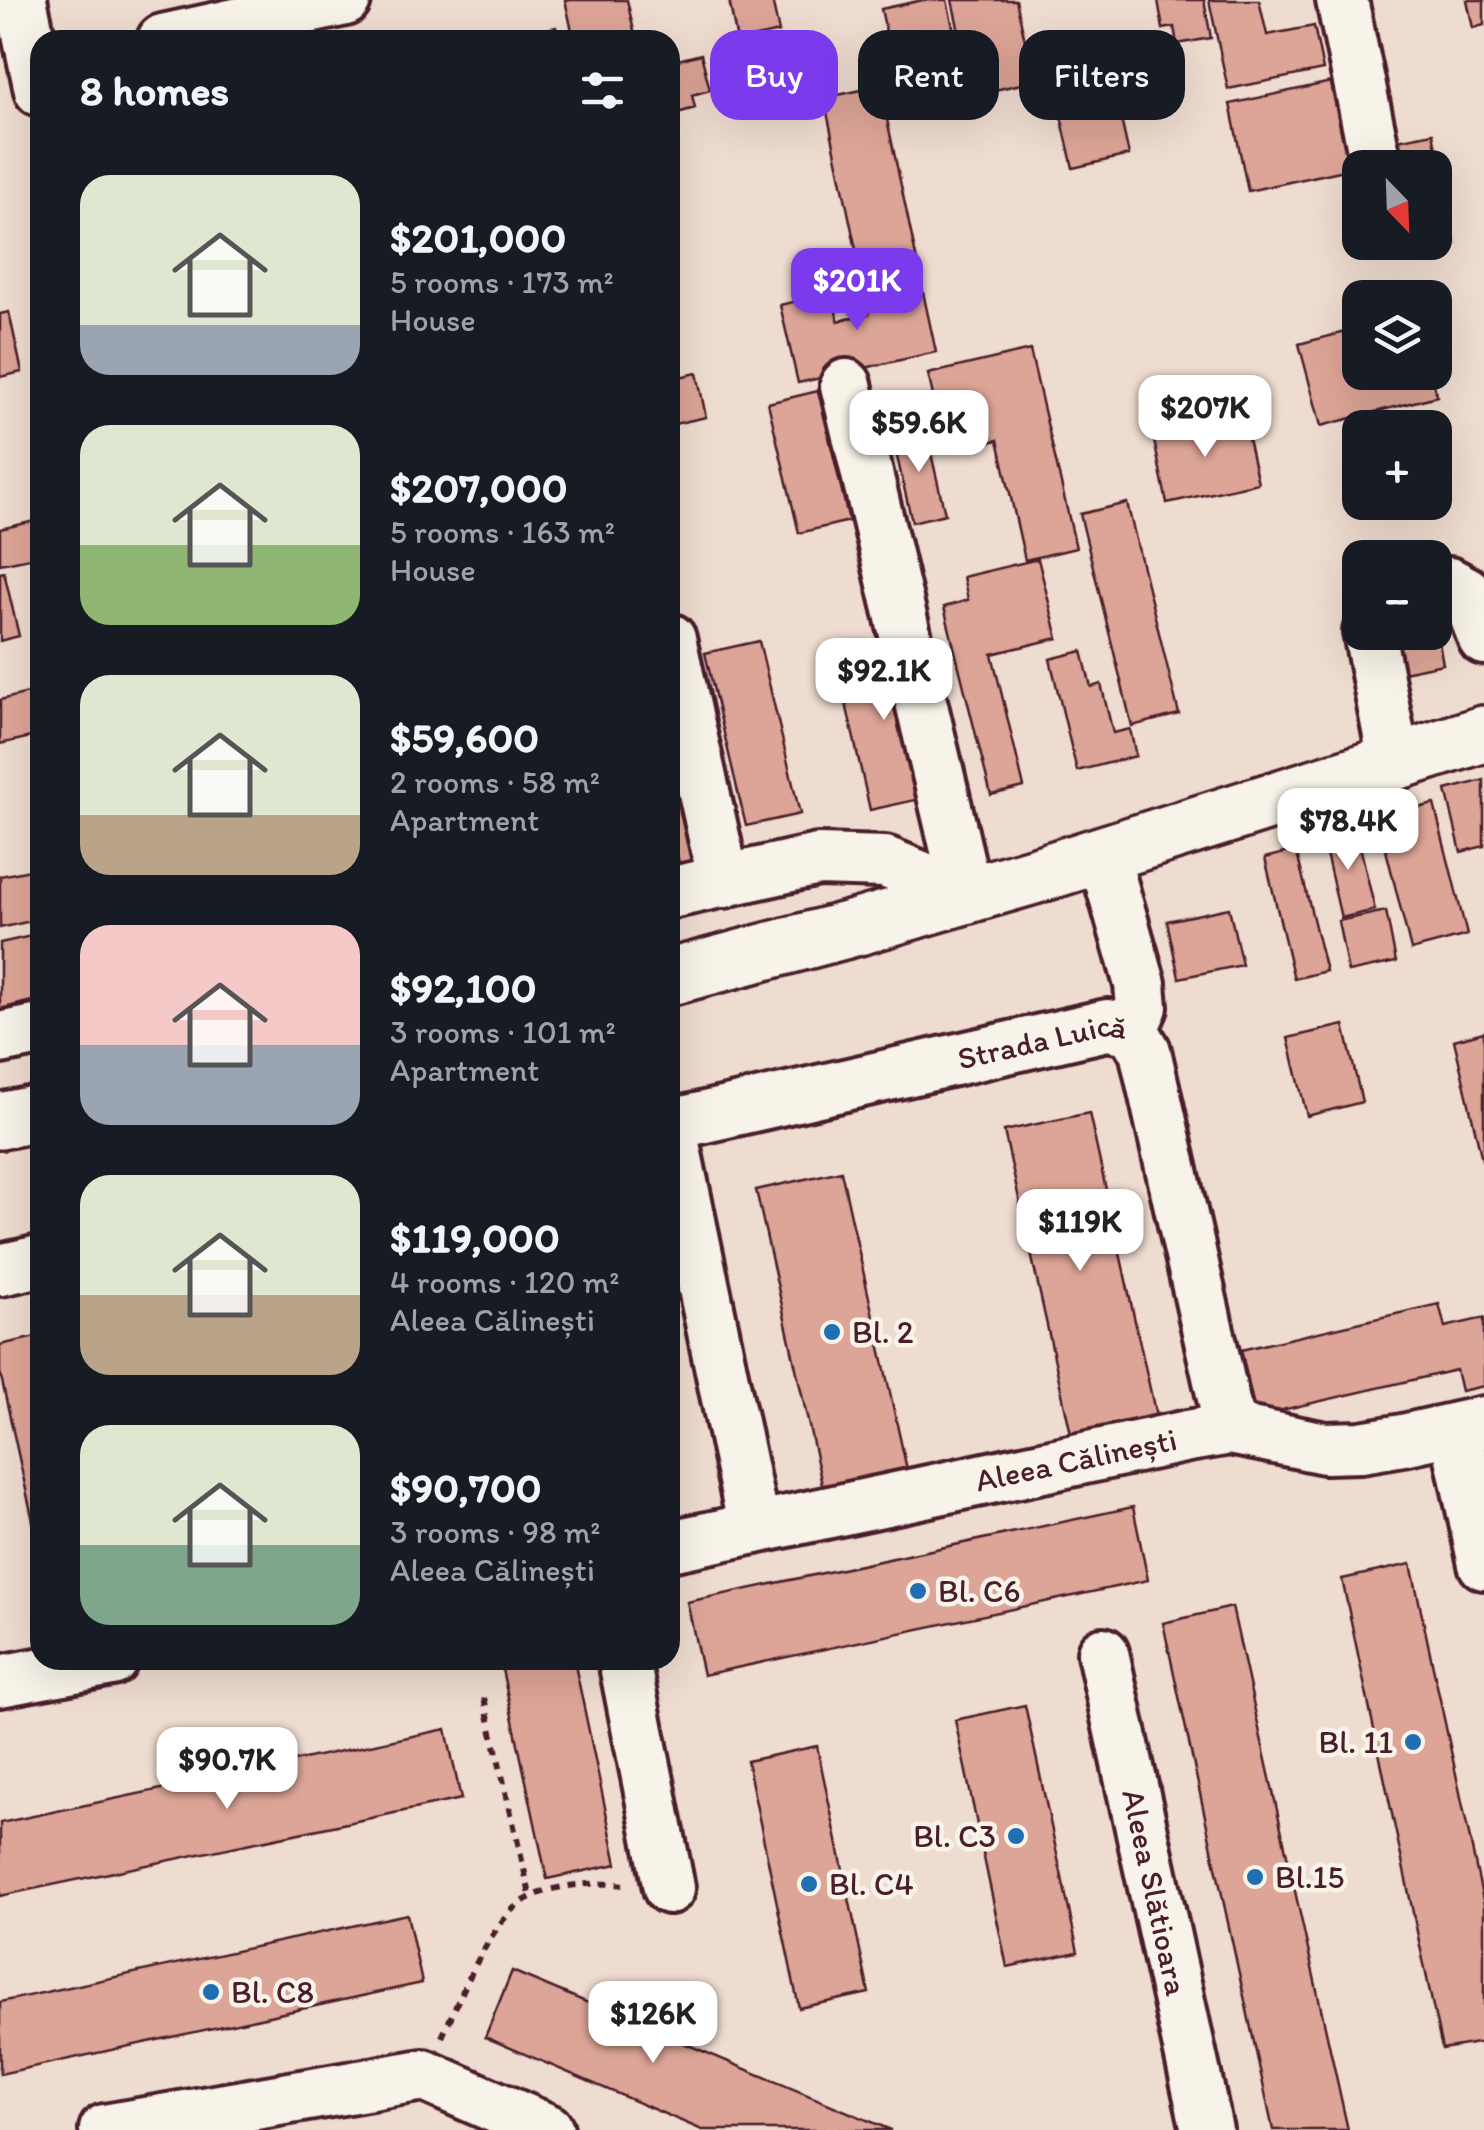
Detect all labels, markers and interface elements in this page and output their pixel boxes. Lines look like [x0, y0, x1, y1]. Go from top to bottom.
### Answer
chip: Buy [710, 30, 838, 120]
chip: Rent [858, 30, 999, 120]
chip: Filters [1019, 30, 1185, 120]
icon: filters [575, 63, 630, 118]
text: 8 homes [80, 65, 229, 116]
north arrow [1342, 150, 1452, 260]
map controls [1342, 150, 1452, 650]
text: $201,000 [390, 212, 566, 263]
icon: home [160, 215, 280, 335]
pin: $201K [787, 248, 927, 333]
text: $201K [813, 261, 901, 299]
text: 5 rooms · 173 m² [390, 263, 614, 301]
button: layers [1342, 280, 1452, 390]
text: House [390, 301, 476, 339]
pin: $207K [1135, 375, 1275, 460]
text: $207K [1160, 388, 1250, 426]
pin: $59.6K [838, 390, 1000, 475]
text: $59.6K [871, 403, 967, 441]
button: + [1342, 410, 1452, 520]
text: $207,000 [390, 462, 568, 513]
icon: home [160, 465, 280, 585]
text: 5 rooms · 163 m² [390, 513, 615, 551]
button: − [1342, 540, 1452, 650]
text: House [390, 551, 476, 589]
pin: $92.1K [803, 638, 965, 723]
text: $92.1K [838, 651, 930, 689]
text: $59,600 [390, 712, 539, 763]
icon: home [160, 715, 280, 835]
text: 2 rooms · 58 m² [390, 763, 600, 801]
pin: $78.4K [1267, 788, 1429, 873]
text: Apartment [390, 801, 539, 839]
text: $78.4K [1299, 801, 1397, 839]
text: $92,100 [390, 962, 537, 1013]
icon: home [160, 965, 280, 1085]
street label: Strada Luică [954, 1006, 1130, 1078]
text: 3 rooms · 101 m² [390, 1013, 616, 1051]
text: Apartment [390, 1051, 539, 1089]
pin: $119K [1010, 1189, 1150, 1274]
text: $119K [1038, 1202, 1122, 1240]
text: $119,000 [390, 1212, 560, 1263]
icon: home [160, 1215, 280, 1335]
text: 4 rooms · 120 m² [390, 1263, 620, 1301]
text: Aleea Călinești [390, 1301, 595, 1339]
place label: Bl. 2 [852, 1313, 914, 1351]
marker: Bl. 2 [821, 1321, 843, 1343]
street label: Aleea Călinești [972, 1420, 1180, 1500]
text: $90,700 [390, 1462, 542, 1513]
icon: home [160, 1465, 280, 1585]
text: 3 rooms · 98 m² [390, 1513, 601, 1551]
text: Aleea Călinești [390, 1551, 595, 1589]
place label: Bl. C6 [938, 1572, 1020, 1610]
marker: Bl. C6 [907, 1580, 929, 1602]
place label: Bl. 11 [1319, 1723, 1393, 1761]
pin: $90.7K [146, 1727, 308, 1812]
marker: Bl. 11 [1402, 1731, 1424, 1753]
text: $90.7K [179, 1740, 275, 1778]
street label: Aleea Slătioara [1114, 1786, 1196, 1999]
place label: Bl. C3 [913, 1817, 996, 1855]
marker: Bl. C3 [1005, 1825, 1027, 1847]
place label: Bl.15 [1275, 1858, 1344, 1896]
place label: Bl. C4 [829, 1865, 914, 1903]
marker: Bl.15 [1244, 1866, 1266, 1888]
marker: Bl. C4 [798, 1873, 820, 1895]
place label: Bl. C8 [231, 1973, 314, 2011]
marker: Bl. C8 [200, 1981, 222, 2003]
pin: $126K [583, 1981, 723, 2066]
text: $126K [610, 1994, 696, 2032]

